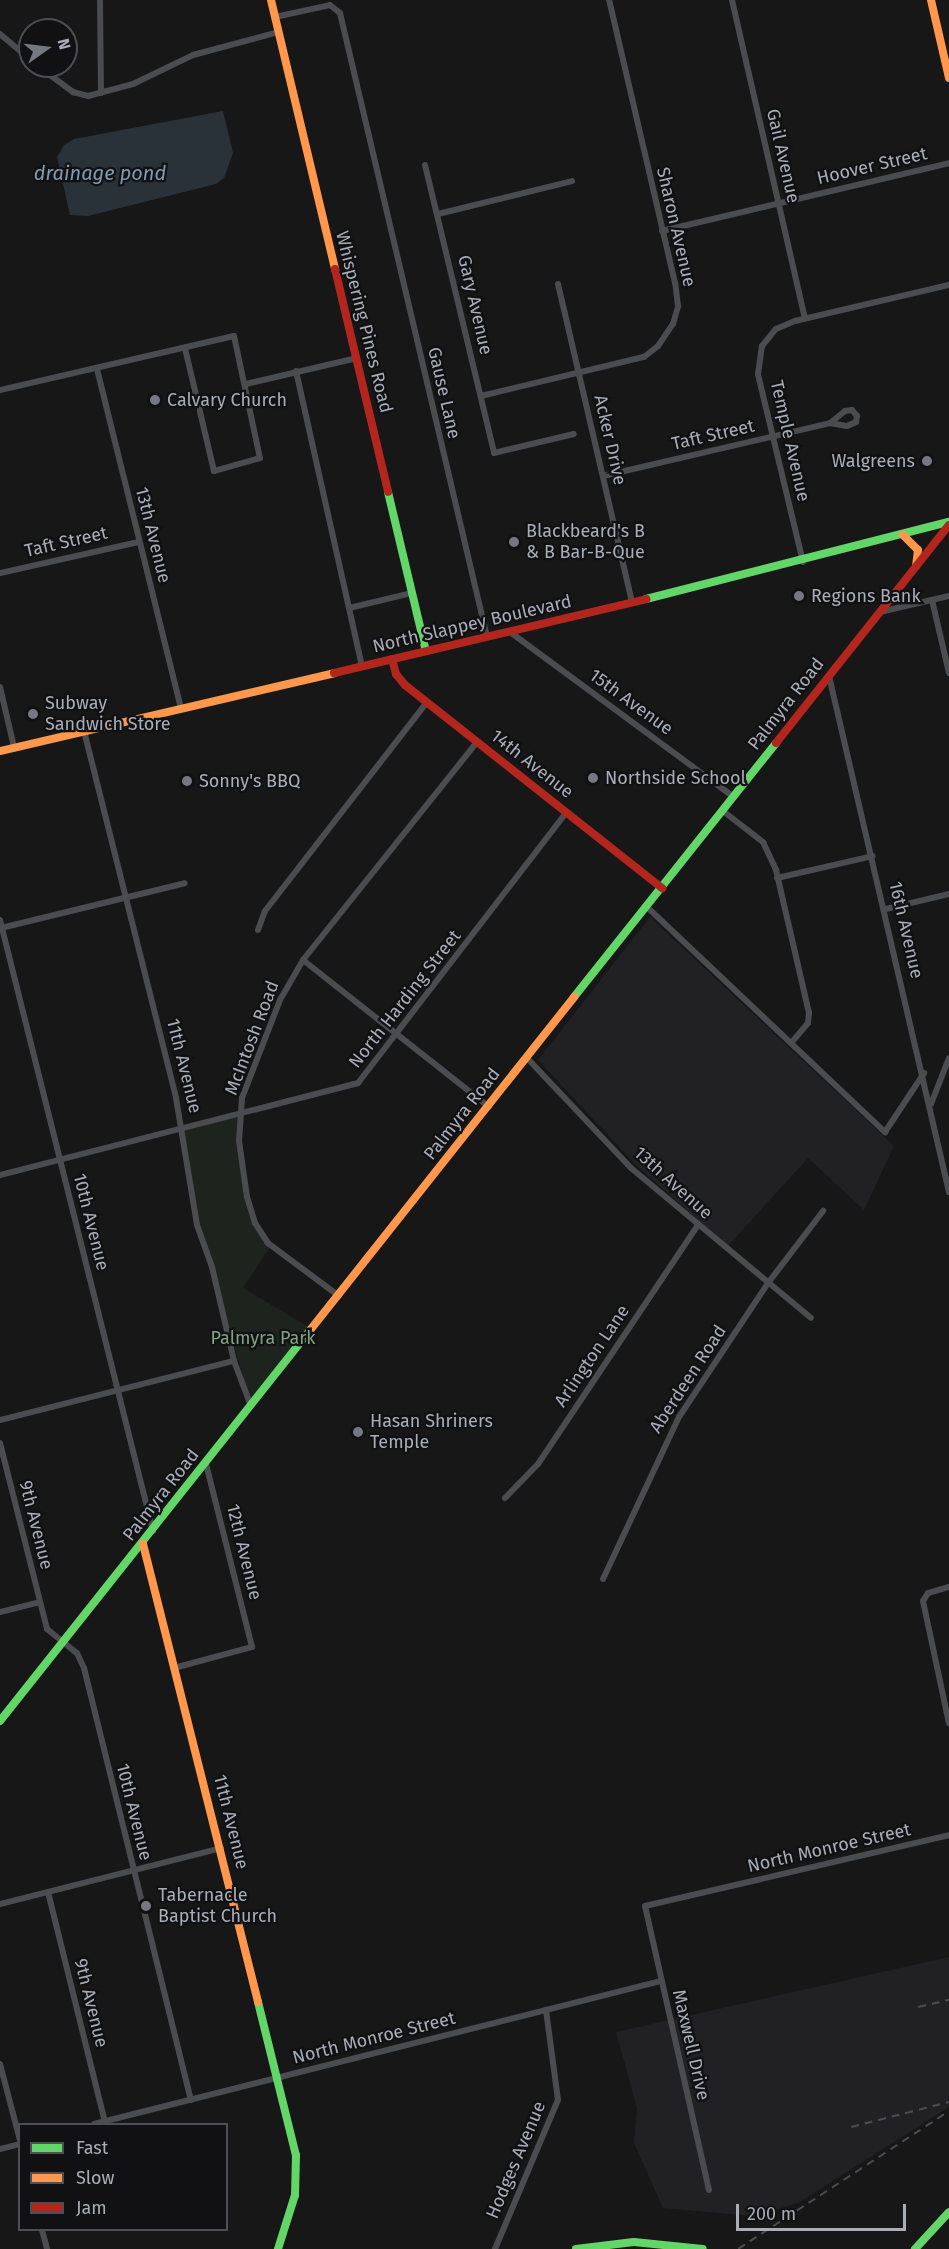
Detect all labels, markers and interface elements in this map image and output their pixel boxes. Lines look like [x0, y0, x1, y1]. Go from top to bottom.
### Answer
north arrow [18, 18, 78, 78]
text: N [54, 37, 75, 51]
street label: Gail Avenue [762, 107, 804, 205]
street label: Hoover Street [815, 143, 929, 189]
water label: drainage pond [34, 161, 166, 185]
street label: Sharon Avenue [652, 165, 700, 289]
street label: Whispering Pines Road [331, 229, 397, 415]
street label: Gary Avenue [453, 253, 497, 357]
street label: Gause Lane [423, 345, 465, 441]
street label: Temple Avenue [766, 378, 814, 504]
place label: Calvary Church [167, 389, 287, 411]
marker: Calvary Church [148, 393, 162, 407]
street label: Acker Drive [589, 393, 631, 487]
street label: Taft Street [669, 415, 757, 455]
place label: Walgreens [831, 450, 915, 472]
marker: Walgreens [920, 454, 934, 468]
street label: 13th Avenue [131, 485, 175, 585]
place label: Blackbeard's B & B Bar-B-Que [526, 521, 645, 564]
street label: Taft Street [22, 522, 110, 562]
marker: Blackbeard's B & B Bar-B-Que [507, 535, 521, 549]
place label: Regions Bank [811, 585, 921, 607]
marker: Regions Bank [792, 589, 806, 603]
street label: North Slappey Boulevard [370, 591, 574, 657]
street label: Palmyra Road [743, 654, 829, 754]
street label: 15th Avenue [585, 664, 677, 740]
place label: Subway Sandwich Store [45, 693, 171, 736]
marker: Subway Sandwich Store [26, 707, 40, 721]
street label: 14th Avenue [486, 725, 578, 803]
place label: Northside School [605, 767, 746, 789]
place label: Sonny's BBQ [199, 770, 300, 792]
marker: Northside School [586, 771, 600, 785]
marker: Sonny's BBQ [180, 774, 194, 788]
street label: 16th Avenue [884, 879, 928, 981]
street label: North Harding Street [344, 926, 466, 1072]
street label: McIntosh Road [220, 978, 284, 1098]
street label: 11th Avenue [162, 1016, 206, 1116]
street label: Palmyra Road [419, 1064, 505, 1164]
street label: 13th Avenue [629, 1142, 717, 1224]
street label: 10th Avenue [68, 1171, 114, 1273]
street label: Arlington Lane [550, 1301, 634, 1411]
street label: Aberdeen Road [645, 1321, 731, 1437]
park label: Palmyra Park [211, 1327, 315, 1349]
place label: Hasan Shriners Temple [370, 1411, 493, 1454]
marker: Hasan Shriners Temple [351, 1425, 365, 1439]
street label: Palmyra Road [118, 1445, 204, 1545]
street label: 9th Avenue [15, 1478, 57, 1572]
street label: 12th Avenue [222, 1502, 266, 1602]
street label: 10th Avenue [111, 1761, 157, 1863]
street label: 11th Avenue [209, 1772, 253, 1872]
street label: North Monroe Street [745, 1819, 913, 1877]
place label: Tabernacle Baptist Church [158, 1885, 277, 1928]
marker: Tabernacle Baptist Church [139, 1899, 153, 1913]
street label: 9th Avenue [70, 1956, 112, 2050]
street label: Maxwell Drive [668, 1988, 714, 2102]
street label: North Monroe Street [290, 2007, 458, 2069]
street label: Hodges Avenue [482, 2098, 550, 2222]
legend [18, 2123, 228, 2231]
text: Fast [76, 2137, 108, 2159]
text: Slow [76, 2167, 114, 2189]
scale bar [739, 2192, 908, 2230]
text: Jam [76, 2197, 107, 2219]
text: 200 m [747, 2203, 796, 2225]

